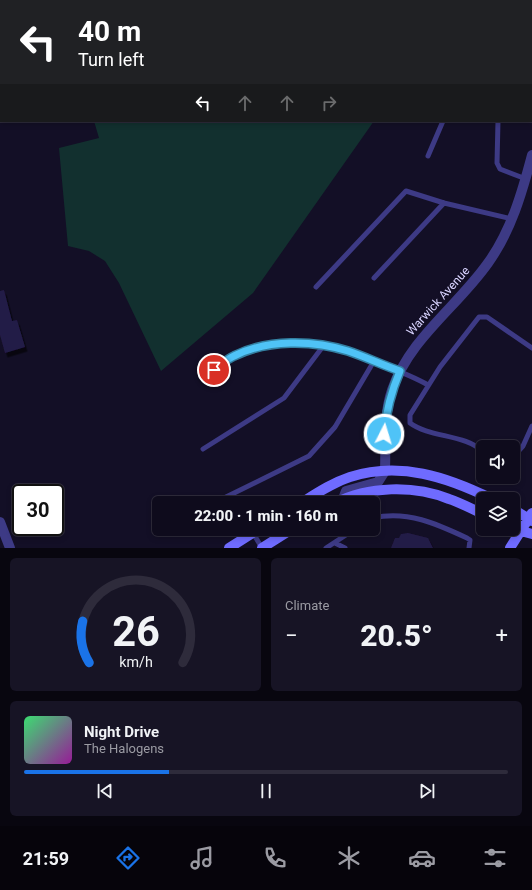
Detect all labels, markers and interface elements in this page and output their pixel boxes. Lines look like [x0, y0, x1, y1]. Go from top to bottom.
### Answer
text: 40 m [78, 15, 141, 48]
icon: left [12, 16, 64, 68]
text: Turn left [78, 49, 144, 70]
icon: left [192, 92, 214, 114]
icon: ahead [234, 92, 256, 114]
icon: ahead [276, 92, 298, 114]
icon: right [318, 92, 340, 114]
street label: Warwick Avenue [403, 264, 473, 338]
pin [197, 353, 231, 387]
icon: arrive [203, 359, 225, 381]
position arrow [363, 413, 405, 455]
map controls [476, 440, 520, 536]
button: sound [476, 440, 520, 484]
speed limit sign: 30 [12, 484, 64, 536]
button: layers [476, 492, 520, 536]
text: 22:00 · 1 min · 160 m [194, 507, 338, 525]
text: Climate [285, 598, 329, 613]
text: 26 [112, 606, 159, 655]
text: 20.5° [360, 618, 433, 653]
text: − [285, 623, 298, 648]
text: + [496, 623, 508, 648]
text: km/h [119, 653, 152, 669]
text: Night Drive [84, 723, 159, 741]
text: The Halogens [84, 741, 164, 756]
icon: previous [94, 780, 116, 802]
icon: pause [255, 780, 277, 802]
icon: next [416, 780, 438, 802]
icon: directions [114, 844, 142, 872]
icon: music [188, 844, 216, 872]
icon: phone [261, 844, 289, 872]
icon: climate [335, 844, 363, 872]
icon: car [408, 844, 436, 872]
icon: filters [481, 844, 509, 872]
text: 21:59 [23, 848, 69, 869]

